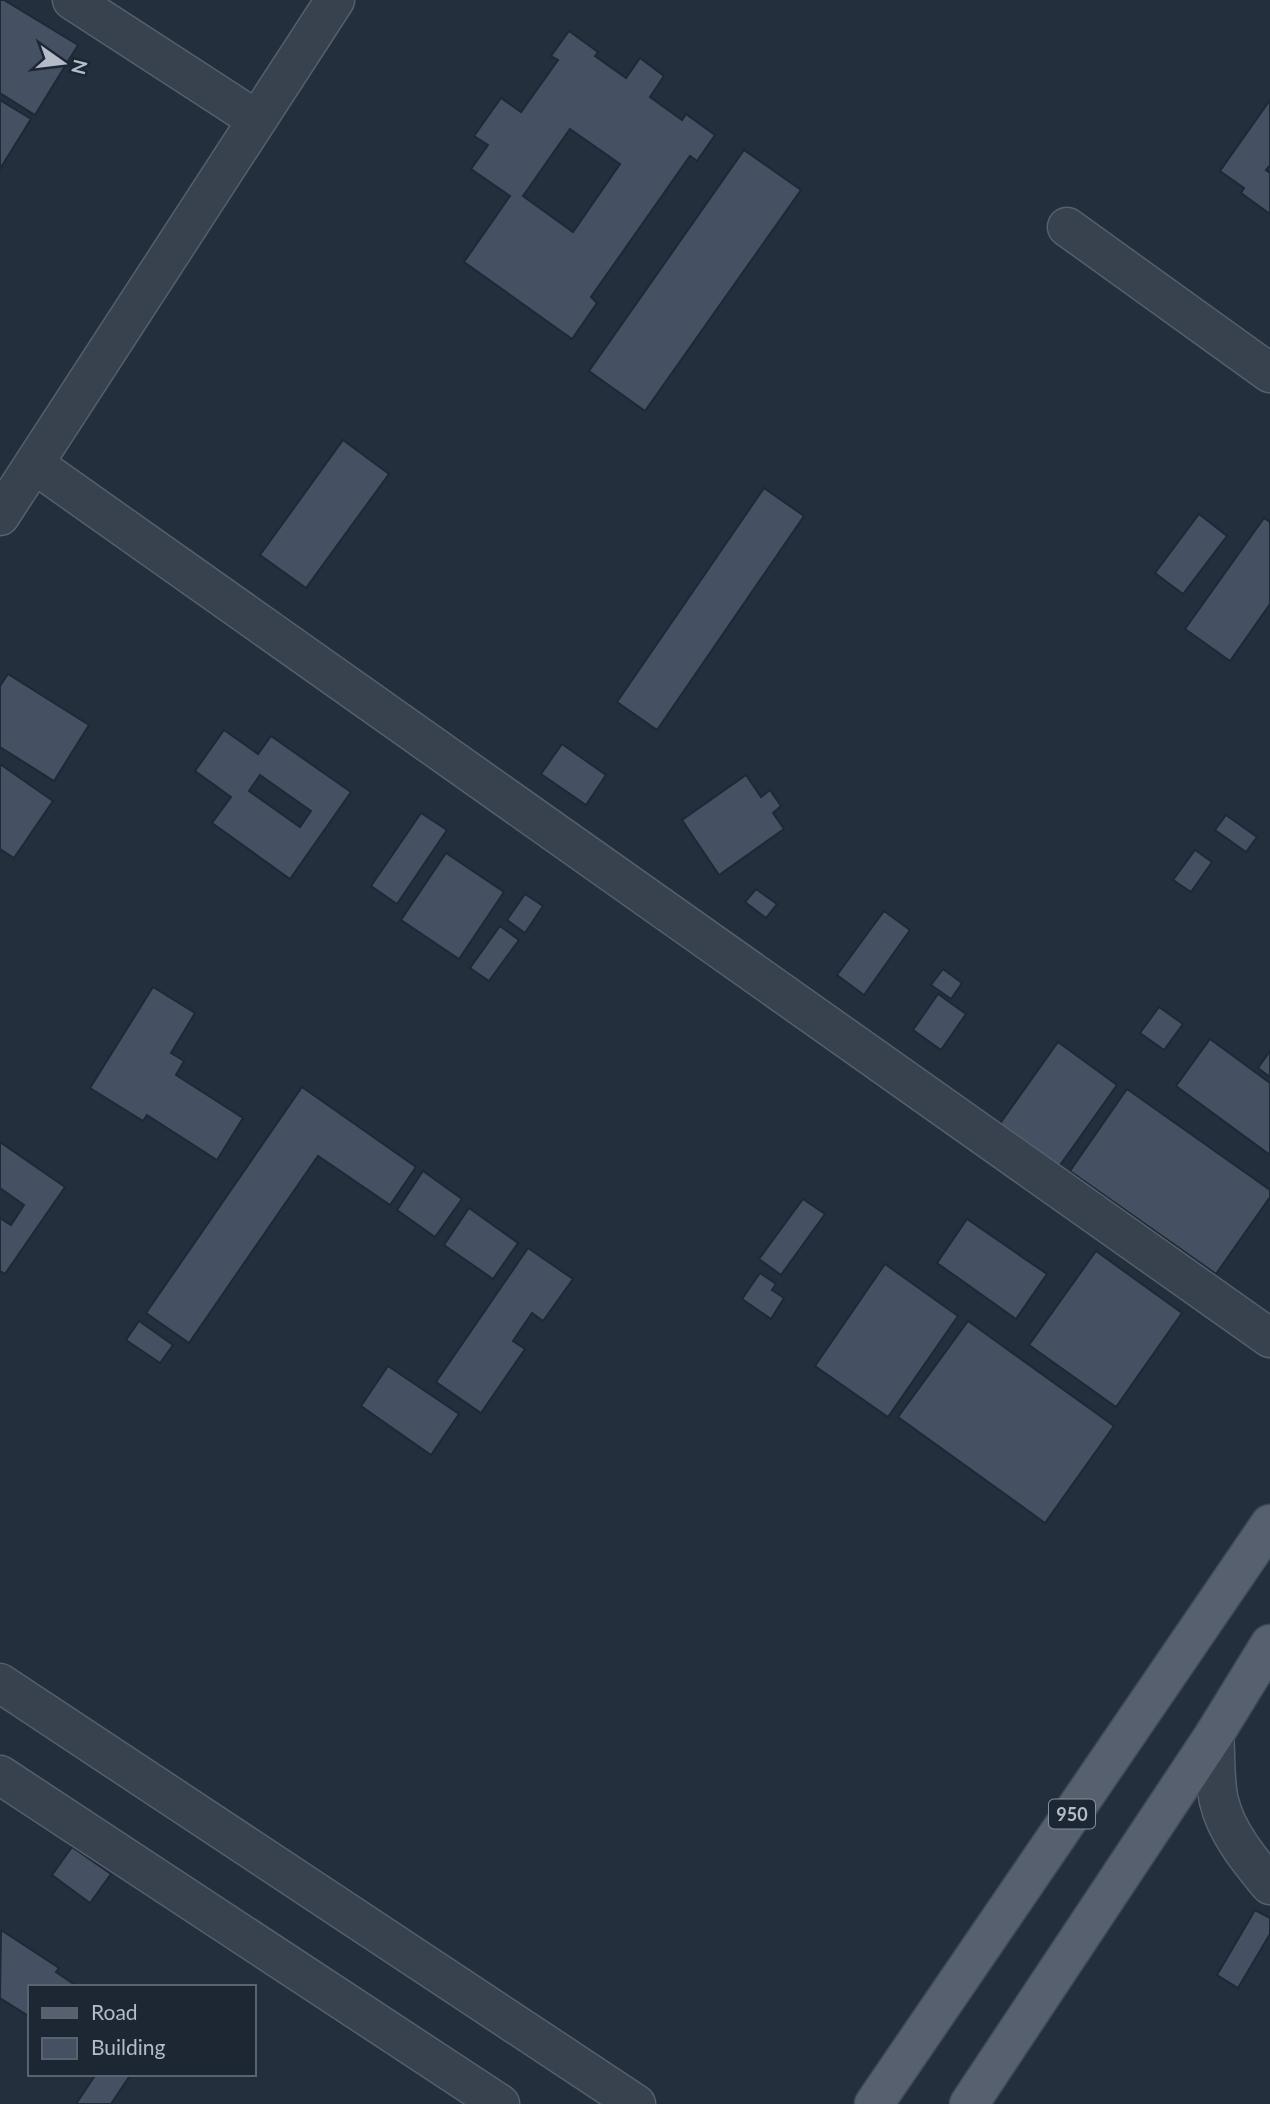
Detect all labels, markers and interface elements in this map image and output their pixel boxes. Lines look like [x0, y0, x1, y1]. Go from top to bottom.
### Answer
north arrow [28, 28, 98, 98]
text: N [67, 57, 93, 77]
road number: 950 [1049, 1800, 1095, 1828]
legend [28, 1985, 256, 2076]
text: Road [91, 1999, 138, 2024]
text: Building [91, 2034, 166, 2059]

